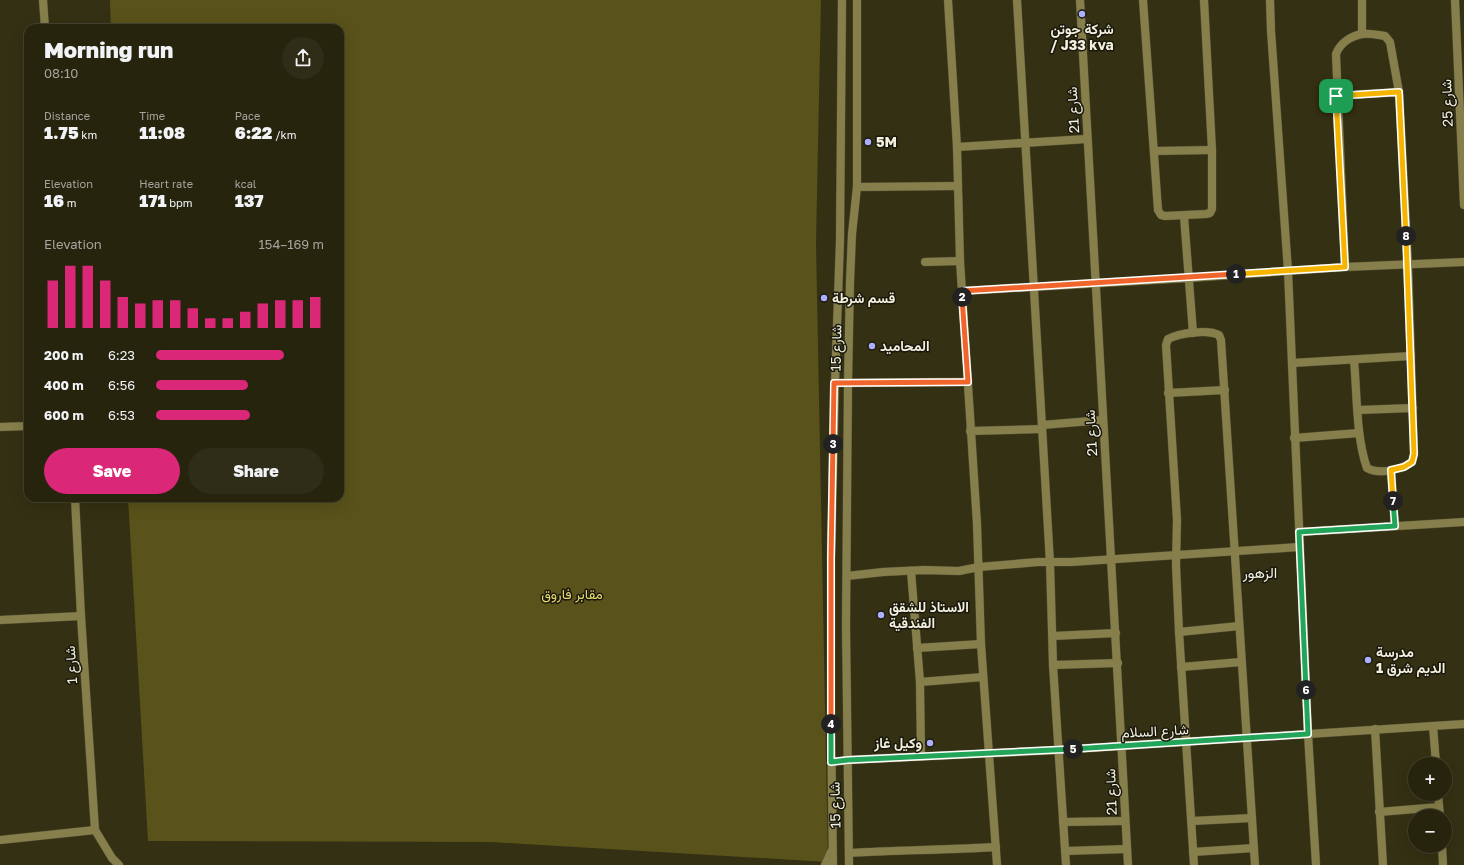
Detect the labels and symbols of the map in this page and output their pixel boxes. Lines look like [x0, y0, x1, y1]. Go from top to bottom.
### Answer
marker: شركة جوتن / J33 kva [1077, 9, 1087, 19]
place label: شركة جوتن / J33 kva [1050, 20, 1114, 53]
pin [1319, 79, 1353, 113]
street label: شارع 25 [1437, 79, 1459, 127]
street label: شارع 21 [1063, 86, 1085, 134]
place label: 5M [876, 133, 897, 150]
marker: 5M [863, 137, 873, 147]
pin: 8 [1396, 226, 1416, 246]
pin: 1 [1226, 264, 1246, 284]
pin: 2 [952, 287, 972, 307]
place label: قسم شرطة [832, 289, 895, 307]
marker: قسم شرطة [819, 293, 829, 303]
street label: شارع 15 [827, 325, 847, 371]
place label: المحاميد [880, 337, 930, 355]
marker: المحاميد [867, 341, 877, 351]
street label: شارع 21 [1081, 409, 1103, 457]
pin: 3 [823, 434, 843, 454]
pin: 7 [1383, 491, 1403, 511]
district label: الزهور [1242, 563, 1277, 582]
park label: مقابر فاروق [541, 585, 603, 603]
place label: الاستاذ للشقق الفندقية [889, 598, 969, 632]
marker: الاستاذ للشقق الفندقية [876, 610, 886, 620]
place label: مدرسة الديم شرق 1 [1376, 643, 1445, 677]
street label: شارع 1 [61, 645, 83, 685]
marker: مدرسة الديم شرق 1 [1363, 655, 1373, 665]
pin: 6 [1296, 680, 1316, 700]
pin: 4 [821, 714, 841, 734]
street label: شارع السلام [1121, 720, 1189, 744]
place label: وكيل غاز [873, 734, 922, 752]
marker: وكيل غاز [925, 738, 935, 748]
pin: 5 [1063, 739, 1083, 759]
street label: شارع 21 [1101, 768, 1123, 816]
street label: شارع 15 [826, 782, 846, 828]

